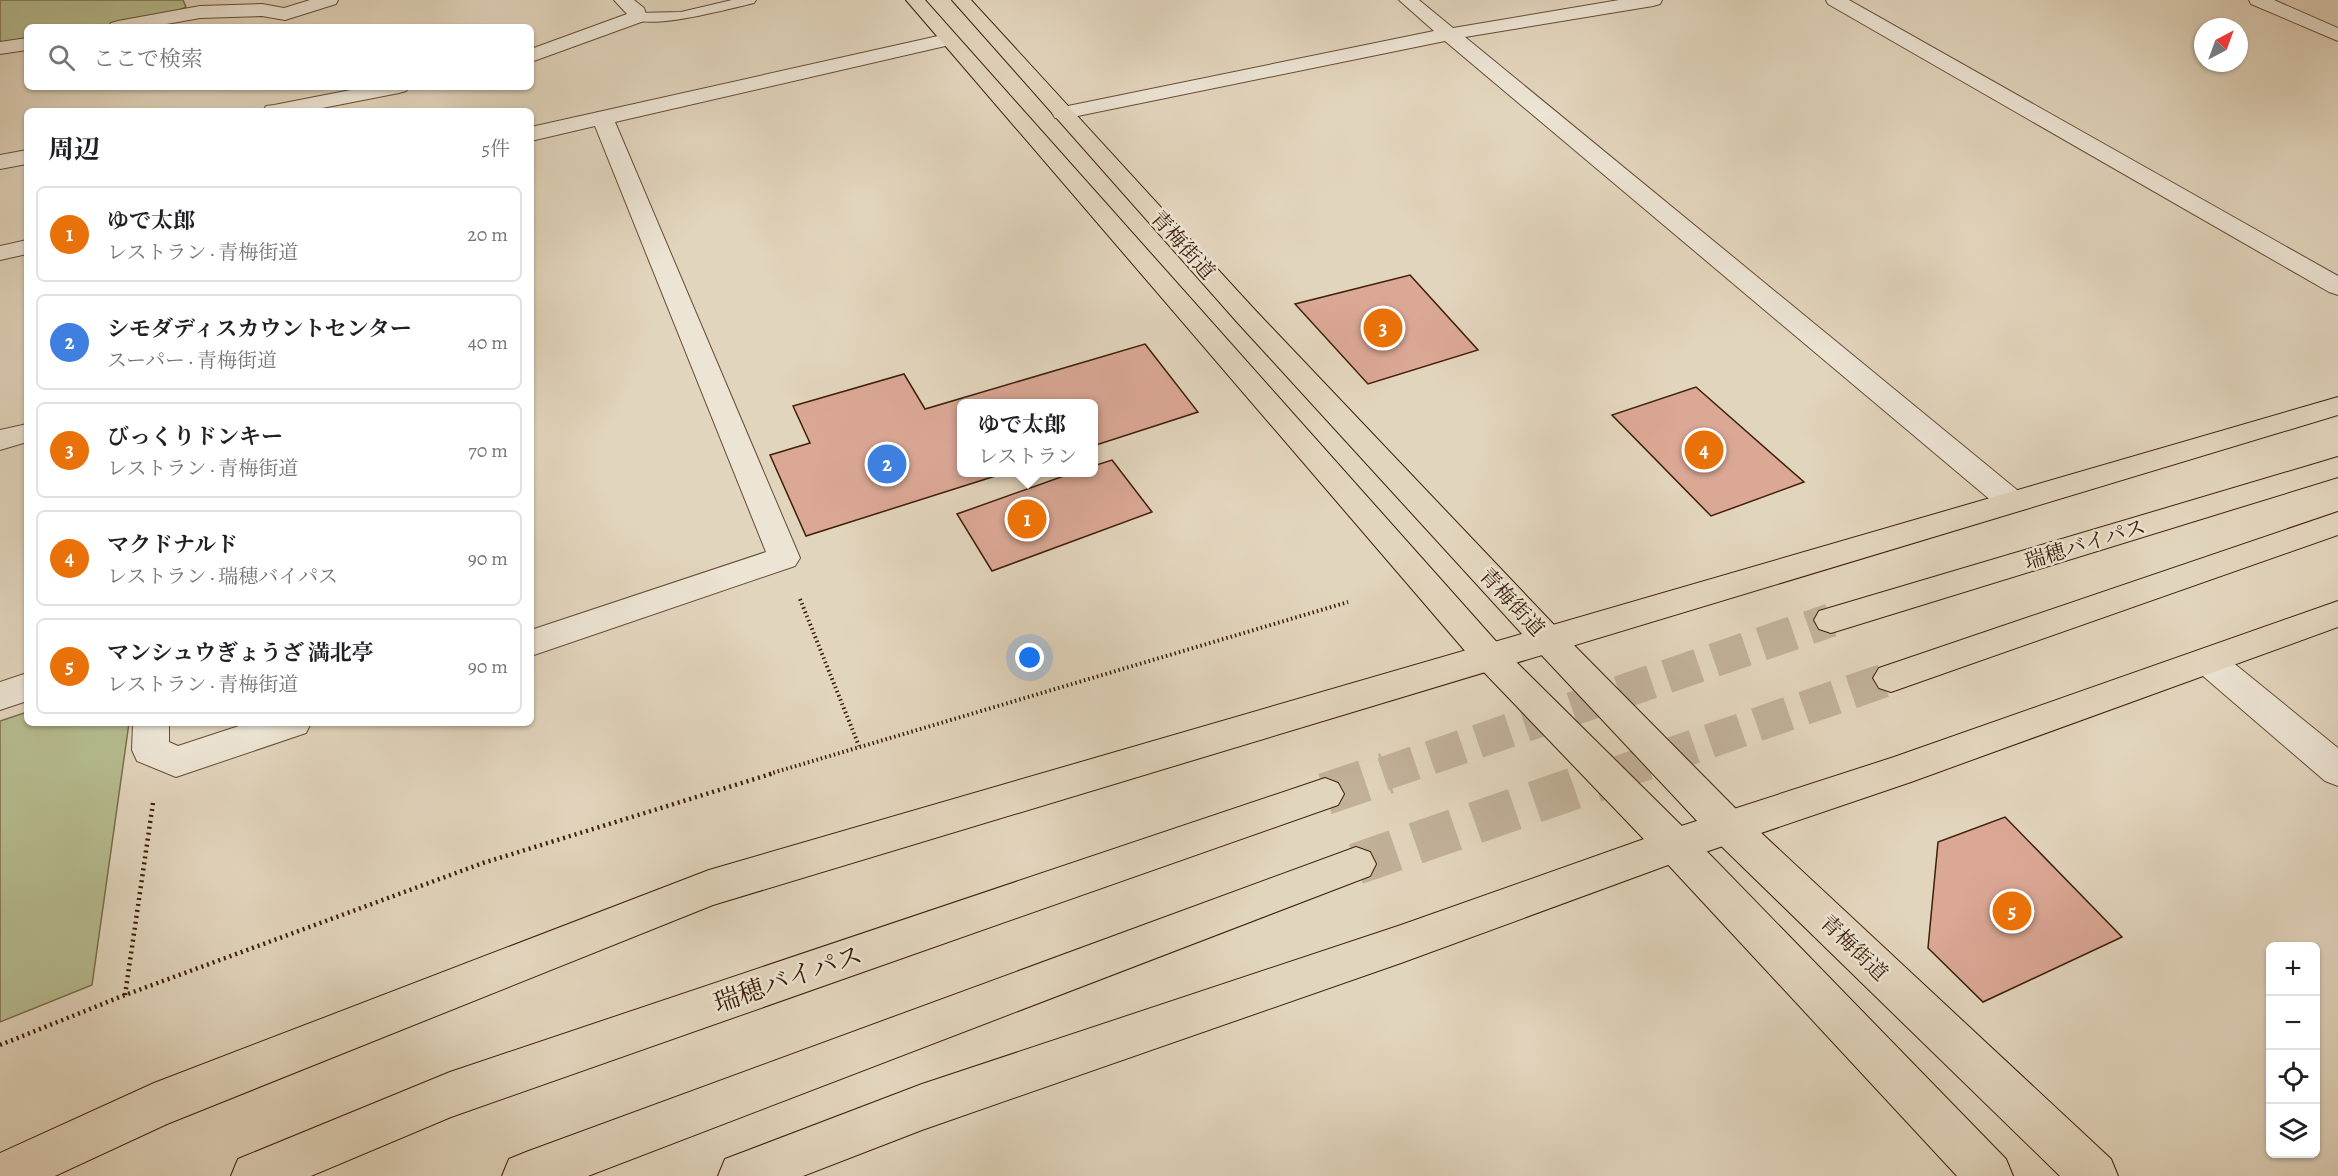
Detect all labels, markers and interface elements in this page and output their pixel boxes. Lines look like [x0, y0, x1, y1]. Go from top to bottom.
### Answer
north arrow [2194, 18, 2248, 72]
search box [24, 24, 534, 90]
icon: search [45, 41, 78, 74]
text: ここで検索 [93, 44, 203, 74]
text: 周辺 [48, 132, 100, 167]
text: 5件 [481, 135, 510, 162]
street label: 青梅街道 [1144, 204, 1222, 286]
text: ゆで太郎 [107, 206, 195, 236]
text: 1 [66, 221, 73, 248]
text: 20 m [467, 221, 508, 248]
text: レストラン · 青梅街道 [107, 239, 298, 266]
pin: 3 [1364, 306, 1402, 350]
text: シモダディスカウントセンター [107, 314, 412, 344]
text: 2 [65, 329, 74, 356]
text: 40 m [468, 329, 508, 356]
text: スーパー · 青梅街道 [107, 347, 277, 374]
popup [957, 399, 1098, 477]
text: ゆで太郎 [978, 410, 1066, 440]
text: びっくりドンキー [107, 422, 283, 452]
pin: 4 [1684, 428, 1724, 472]
text: 3 [65, 437, 74, 464]
text: 70 m [468, 437, 508, 464]
pin: 2 [868, 442, 906, 486]
text: レストラン [978, 443, 1077, 470]
text: レストラン · 青梅街道 [107, 455, 298, 482]
pin: 1 [1008, 496, 1046, 542]
street label: 瑞穂バイパス [2021, 512, 2149, 576]
text: マクドナルド [107, 530, 238, 560]
text: 4 [65, 545, 74, 572]
text: 90 m [468, 545, 508, 572]
street label: 青梅街道 [1473, 562, 1551, 642]
text: レストラン · 瑞穂バイパス [107, 563, 338, 590]
text: マンシュウぎょうざ 満北亭 [107, 638, 374, 668]
your location [1015, 643, 1044, 672]
text: 5 [65, 653, 74, 680]
text: 90 m [468, 653, 508, 680]
text: レストラン · 青梅街道 [107, 671, 298, 698]
pin: 5 [1992, 888, 2032, 934]
street label: 青梅街道 [1814, 909, 1894, 987]
street label: 瑞穂バイパス [709, 937, 867, 1021]
map controls [2266, 942, 2320, 1158]
button: + [2266, 942, 2320, 996]
button: − [2266, 996, 2320, 1050]
button: locate [2266, 1050, 2320, 1104]
button: layers [2266, 1104, 2320, 1158]

